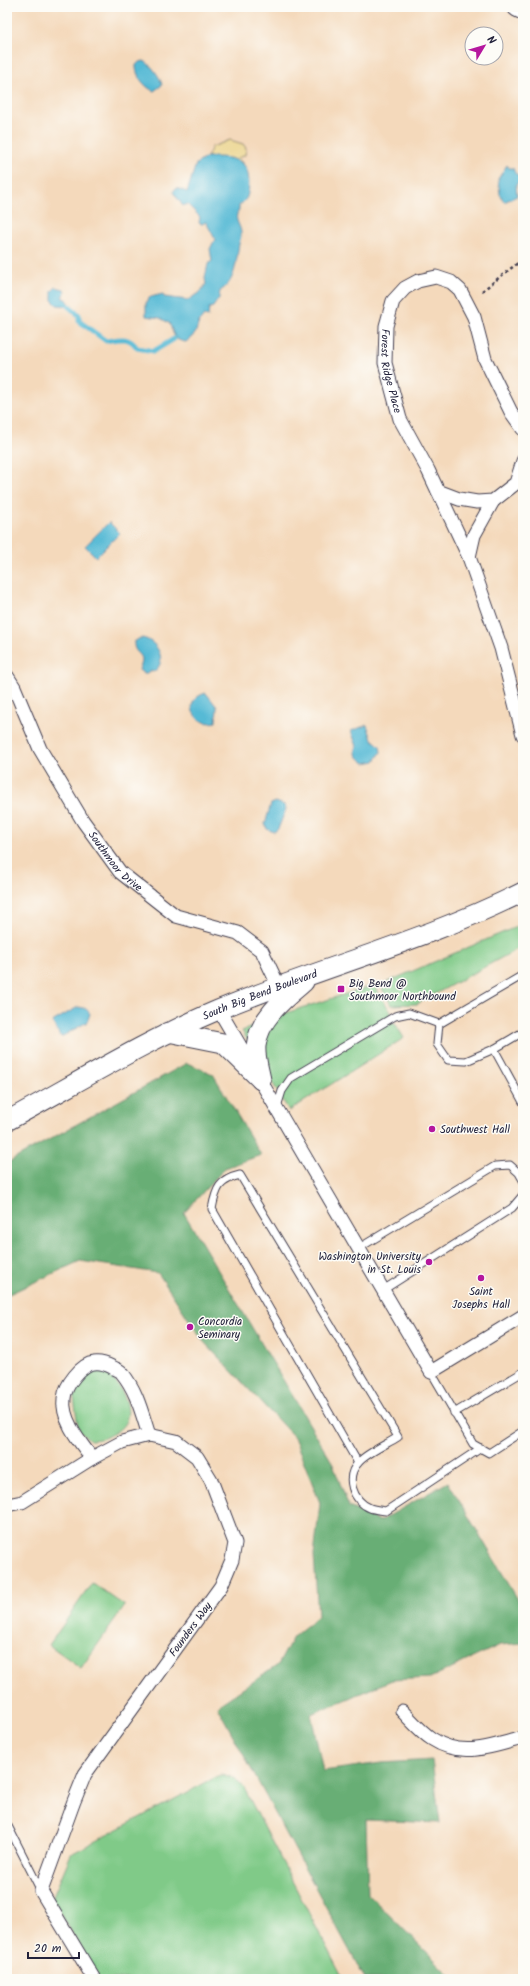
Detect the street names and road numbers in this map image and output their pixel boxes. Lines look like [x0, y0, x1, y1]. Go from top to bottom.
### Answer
street label: Forest Ridge Place [375, 329, 406, 415]
street label: Southmoor Drive [83, 827, 146, 897]
street label: South Big Bend Boulevard [200, 965, 320, 1026]
street label: Founders Way [165, 1598, 217, 1661]

